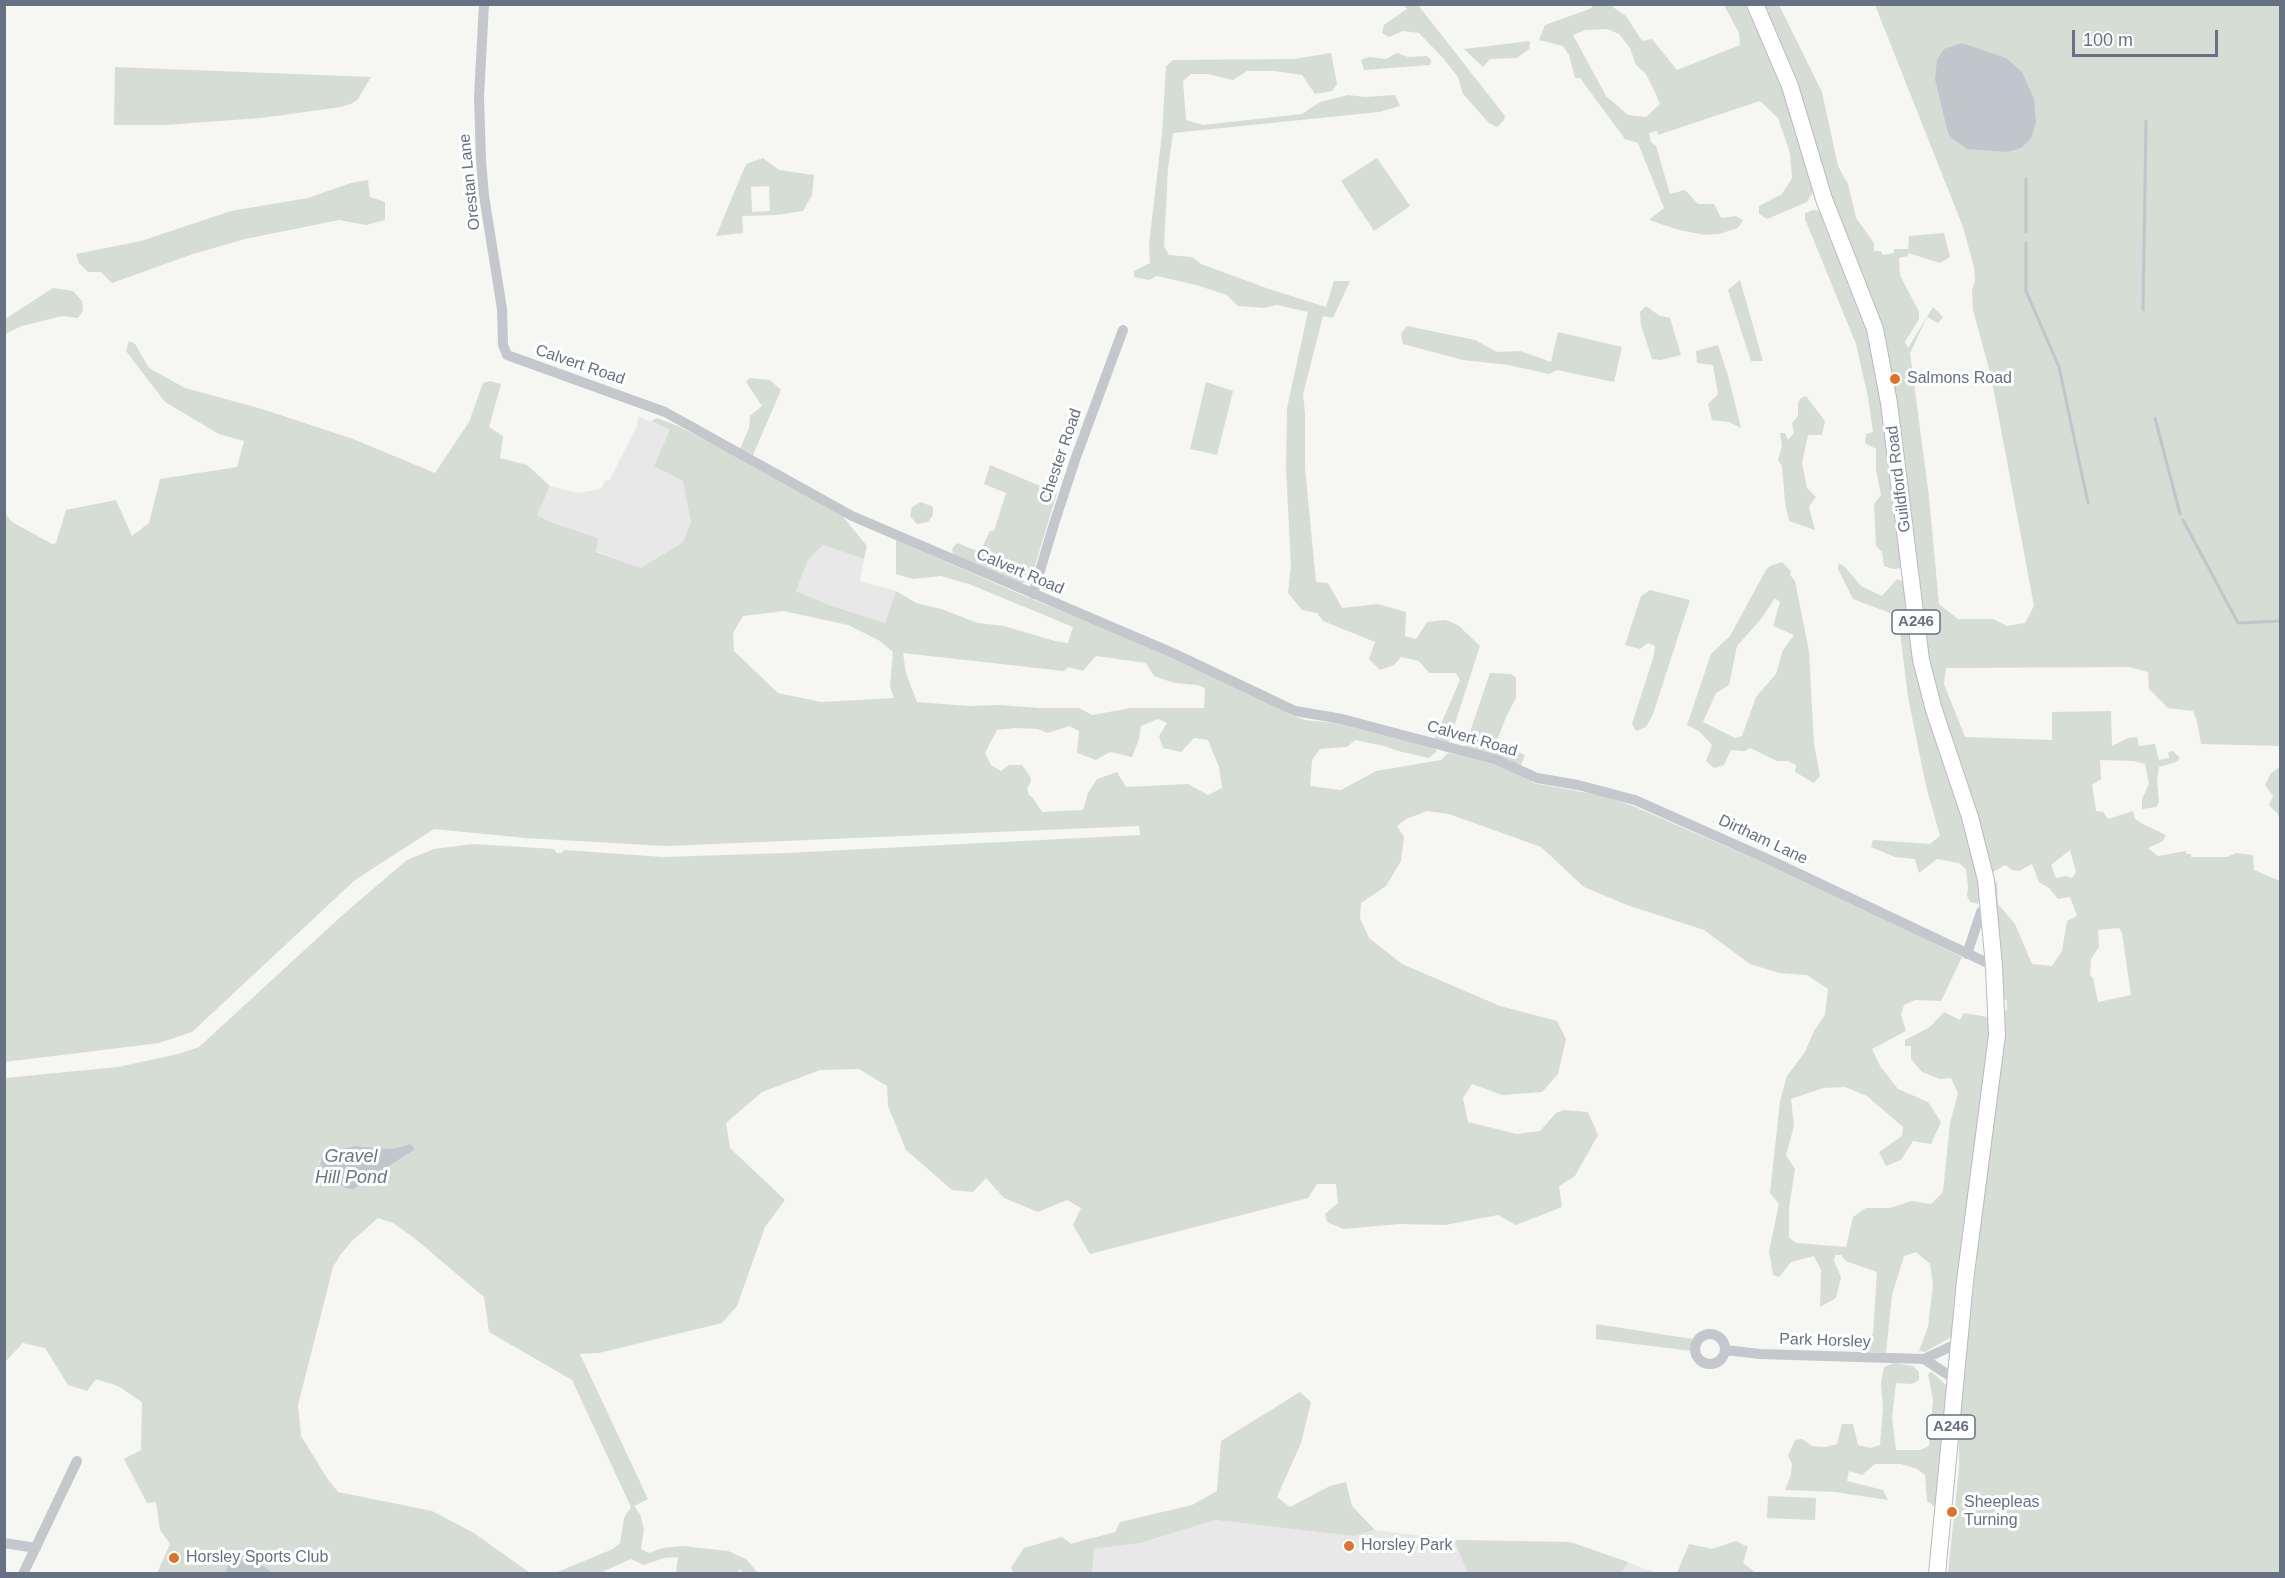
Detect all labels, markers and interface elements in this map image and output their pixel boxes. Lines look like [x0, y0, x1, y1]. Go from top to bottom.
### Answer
scale bar [2075, 18, 2220, 56]
text: 100 m [2083, 30, 2133, 50]
street label: Orestan Lane [455, 133, 485, 231]
street label: Calvert Road [533, 341, 627, 389]
place label: Salmons Road [1907, 369, 2012, 389]
marker: Salmons Road [1888, 372, 1902, 386]
street label: Chester Road [1036, 406, 1086, 506]
street label: Guildford Road [1883, 424, 1915, 534]
street label: Calvert Road [973, 545, 1067, 599]
road number: A246 [1892, 610, 1940, 634]
street label: Calvert Road [1424, 717, 1520, 761]
street label: Dirtham Lane [1715, 811, 1811, 869]
water label: Gravel Hill Pond [315, 1146, 387, 1188]
street label: Park Horsley [1779, 1330, 1871, 1352]
road number: A246 [1927, 1415, 1975, 1439]
place label: Sheepleas Turning [1964, 1493, 2040, 1531]
marker: Sheepleas Turning [1945, 1505, 1959, 1519]
place label: Horsley Park [1361, 1536, 1453, 1556]
marker: Horsley Park [1342, 1539, 1356, 1553]
place label: Horsley Sports Club [186, 1548, 328, 1568]
marker: Horsley Sports Club [167, 1551, 181, 1565]

